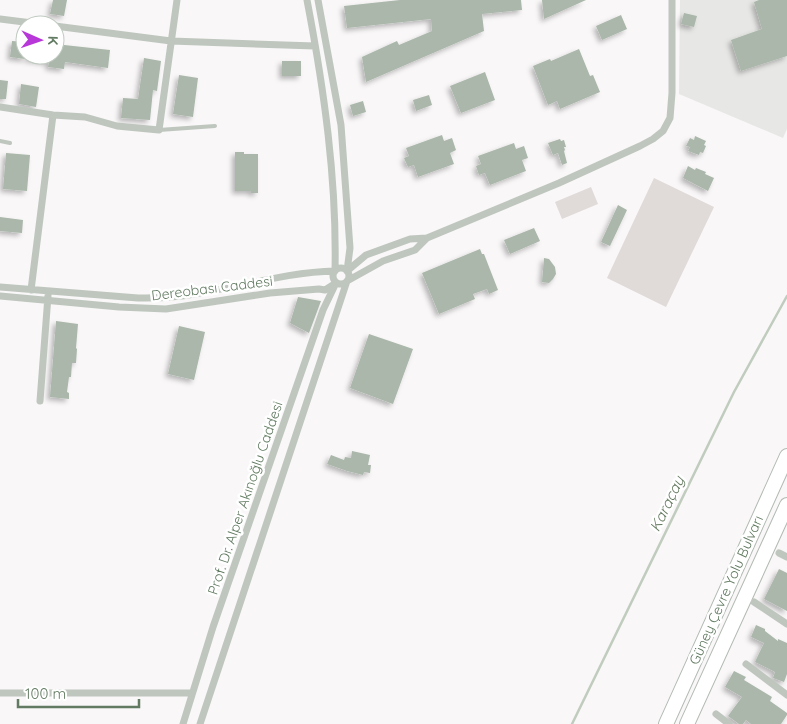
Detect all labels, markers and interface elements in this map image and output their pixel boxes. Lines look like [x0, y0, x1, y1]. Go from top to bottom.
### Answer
north arrow [15, 15, 65, 65]
text: K [44, 36, 62, 45]
street label: Dereobası Caddesi [150, 272, 274, 304]
street label: Prof. Dr. Alper Akınoğlu Caddesi [203, 399, 287, 597]
water label: Karaçay [645, 472, 689, 535]
street label: Güney Çevre Yolu Bulvarı [685, 513, 767, 667]
scale bar [18, 676, 139, 708]
text: 100 m [25, 684, 66, 703]

